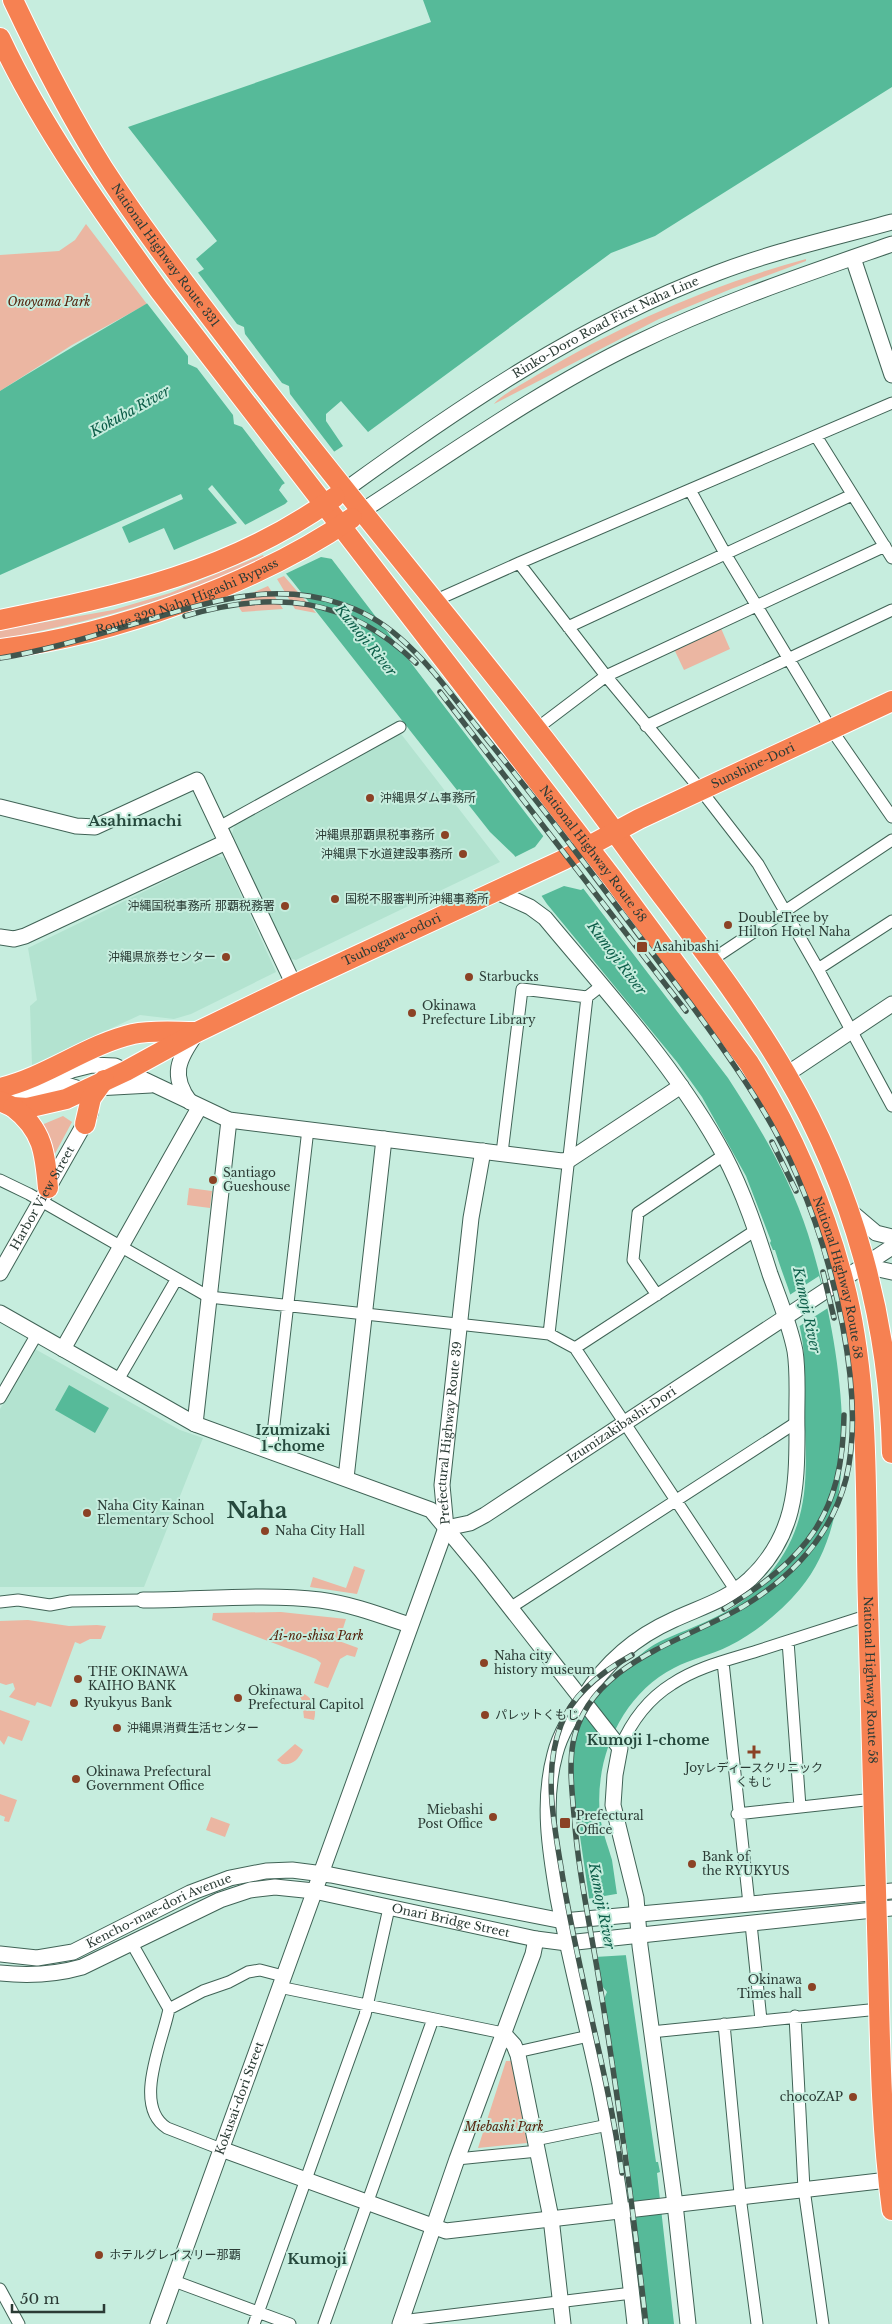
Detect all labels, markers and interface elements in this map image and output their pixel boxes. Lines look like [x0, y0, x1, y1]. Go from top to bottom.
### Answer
street label: National Highway Route 331 [108, 181, 223, 330]
street label: Rinko-Doro Road First Naha Line [510, 273, 701, 381]
park label: Onoyama Park [7, 294, 91, 309]
water label: Kokuba River [86, 381, 174, 441]
street label: Route 329 Naha Higashi Bypass [94, 555, 281, 637]
water label: Kumoji River [331, 600, 401, 680]
street label: Sunshine-Dori [708, 739, 797, 791]
street label: National Highway Route 58 [537, 782, 650, 925]
place label: 沖縄県ダム事務所 [380, 790, 476, 805]
marker: 沖縄県ダム事務所 [364, 792, 376, 804]
district label: Asahimachi [87, 811, 182, 830]
place label: 沖縄県那覇県税事務所 [315, 827, 435, 842]
marker: 沖縄県那覇県税事務所 [439, 829, 451, 841]
place label: 沖縄県下水道建設事務所 [321, 846, 453, 861]
marker: 沖縄県下水道建設事務所 [457, 848, 469, 860]
place label: 国税不服審判所沖縄事務所 [345, 891, 489, 906]
marker: 国税不服審判所沖縄事務所 [329, 893, 341, 905]
place label: 沖縄国税事務所 那覇税務署 [128, 898, 275, 913]
marker: 沖縄国税事務所 那覇税務署 [279, 900, 291, 912]
street label: Tsubogawa-odori [340, 910, 443, 969]
place label: DoubleTree by Hilton Hotel Naha [738, 910, 851, 939]
water label: Kumoji River [583, 917, 651, 999]
marker: DoubleTree by Hilton Hotel Naha [722, 919, 734, 931]
place label: Asahibashi [652, 939, 719, 954]
marker: Asahibashi [635, 940, 649, 954]
place label: 沖縄県旅券センター [108, 949, 216, 964]
marker: 沖縄県旅券センター [220, 951, 232, 963]
place label: Starbucks [479, 969, 539, 984]
marker: Starbucks [463, 971, 475, 983]
place label: Okinawa Prefecture Library [422, 998, 536, 1027]
marker: Okinawa Prefecture Library [406, 1007, 418, 1019]
street label: Harbor View Street [7, 1143, 78, 1253]
place label: Santiago Gueshouse [223, 1165, 290, 1194]
marker: Santiago Gueshouse [207, 1174, 219, 1186]
street label: National Highway Route 58 [810, 1194, 866, 1360]
water label: Kumoji River [789, 1264, 825, 1355]
street label: Prefectural Highway Route 39 [434, 1341, 465, 1525]
street label: Izumizakibashi-Dori [564, 1383, 679, 1466]
district label: Izumizaki 1-chome [256, 1421, 330, 1455]
district label: Naha [227, 1497, 288, 1524]
place label: Naha City Kainan Elementary School [97, 1498, 214, 1527]
marker: Naha City Kainan Elementary School [81, 1507, 93, 1519]
place label: Naha City Hall [275, 1523, 365, 1538]
marker: Naha City Hall [259, 1525, 271, 1537]
street label: National Highway Route 58 [861, 1596, 881, 1764]
park label: Ai-no-shisa Park [268, 1628, 364, 1643]
place label: Naha city history museum [494, 1648, 595, 1677]
marker: Naha city history museum [478, 1657, 490, 1669]
place label: THE OKINAWA KAIHO BANK [88, 1664, 189, 1693]
marker: THE OKINAWA KAIHO BANK [72, 1673, 84, 1685]
place label: Okinawa Prefectural Capitol [248, 1683, 364, 1712]
marker: Okinawa Prefectural Capitol [232, 1692, 244, 1704]
place label: Ryukyus Bank [84, 1695, 173, 1710]
marker: Ryukyus Bank [68, 1697, 80, 1709]
place label: パレットくもじ [495, 1707, 579, 1722]
marker: パレットくもじ [479, 1709, 491, 1721]
place label: 沖縄県消費生活センター [127, 1720, 259, 1735]
marker: 沖縄県消費生活センター [111, 1722, 123, 1734]
district label: Kumoji 1-chome [587, 1731, 709, 1749]
marker: Joyレディースクリニック くもじ [747, 1745, 761, 1759]
place label: Joyレディースクリニック くもじ [683, 1760, 823, 1789]
place label: Okinawa Prefectural Government Office [86, 1764, 211, 1793]
marker: Okinawa Prefectural Government Office [70, 1773, 82, 1785]
place label: Miebashi Post Office [418, 1802, 483, 1831]
place label: Prefectural Office [576, 1808, 644, 1837]
marker: Miebashi Post Office [487, 1811, 499, 1823]
marker: Prefectural Office [558, 1816, 572, 1830]
place label: Bank of the RYUKYUS [702, 1849, 790, 1878]
marker: Bank of the RYUKYUS [686, 1858, 698, 1870]
water label: Kumoji River [585, 1860, 619, 1951]
street label: Kencho-mae-dori Avenue [84, 1870, 233, 1951]
street label: Onari Bridge Street [390, 1900, 512, 1940]
place label: Okinawa Times hall [737, 1972, 802, 2001]
marker: Okinawa Times hall [806, 1981, 818, 1993]
street label: Kokusai-dori Street [212, 2039, 267, 2157]
place label: chocoZAP [780, 2089, 843, 2104]
marker: chocoZAP [847, 2091, 859, 2103]
park label: Miebashi Park [463, 2119, 544, 2134]
place label: ホテルグレイスリー那覇 [109, 2247, 241, 2262]
marker: ホテルグレイスリー那覇 [93, 2249, 105, 2261]
district label: Kumoji [287, 2249, 347, 2268]
scale bar [12, 2282, 105, 2314]
text: 50 m [20, 2289, 60, 2308]

